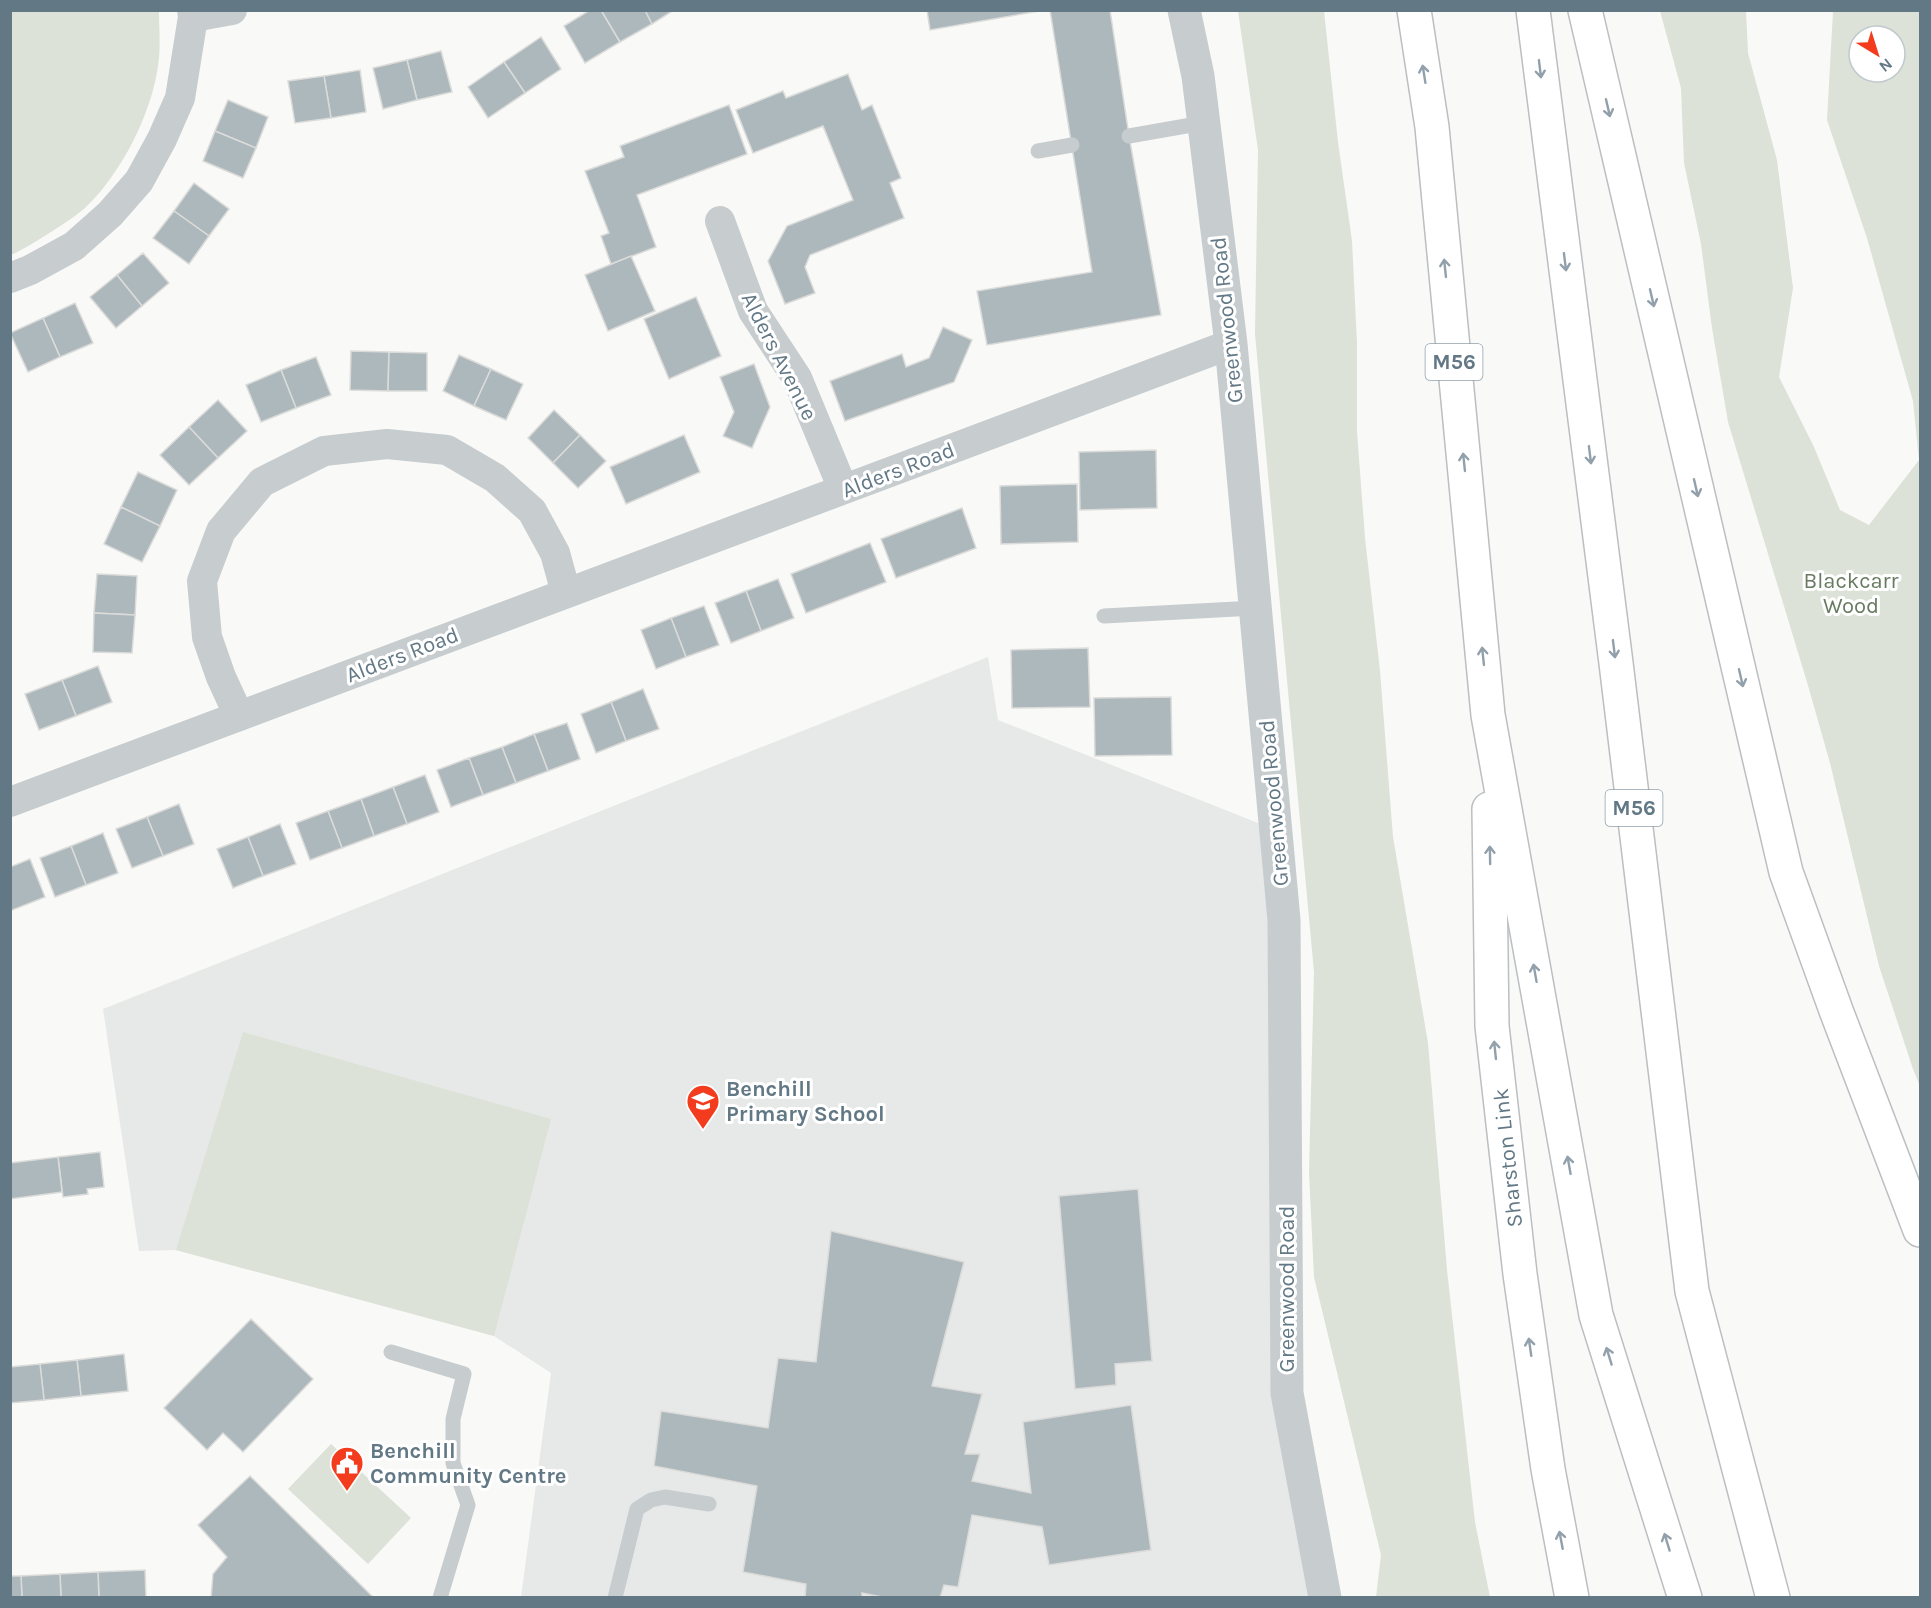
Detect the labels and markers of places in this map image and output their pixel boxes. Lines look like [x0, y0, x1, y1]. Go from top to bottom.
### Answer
place label: Benchill Primary School [726, 1076, 885, 1127]
school or university icon: Benchill Primary School [685, 1083, 721, 1130]
place label: Benchill Community Centre [370, 1438, 566, 1489]
public building icon: Benchill Community Centre [329, 1445, 365, 1492]

